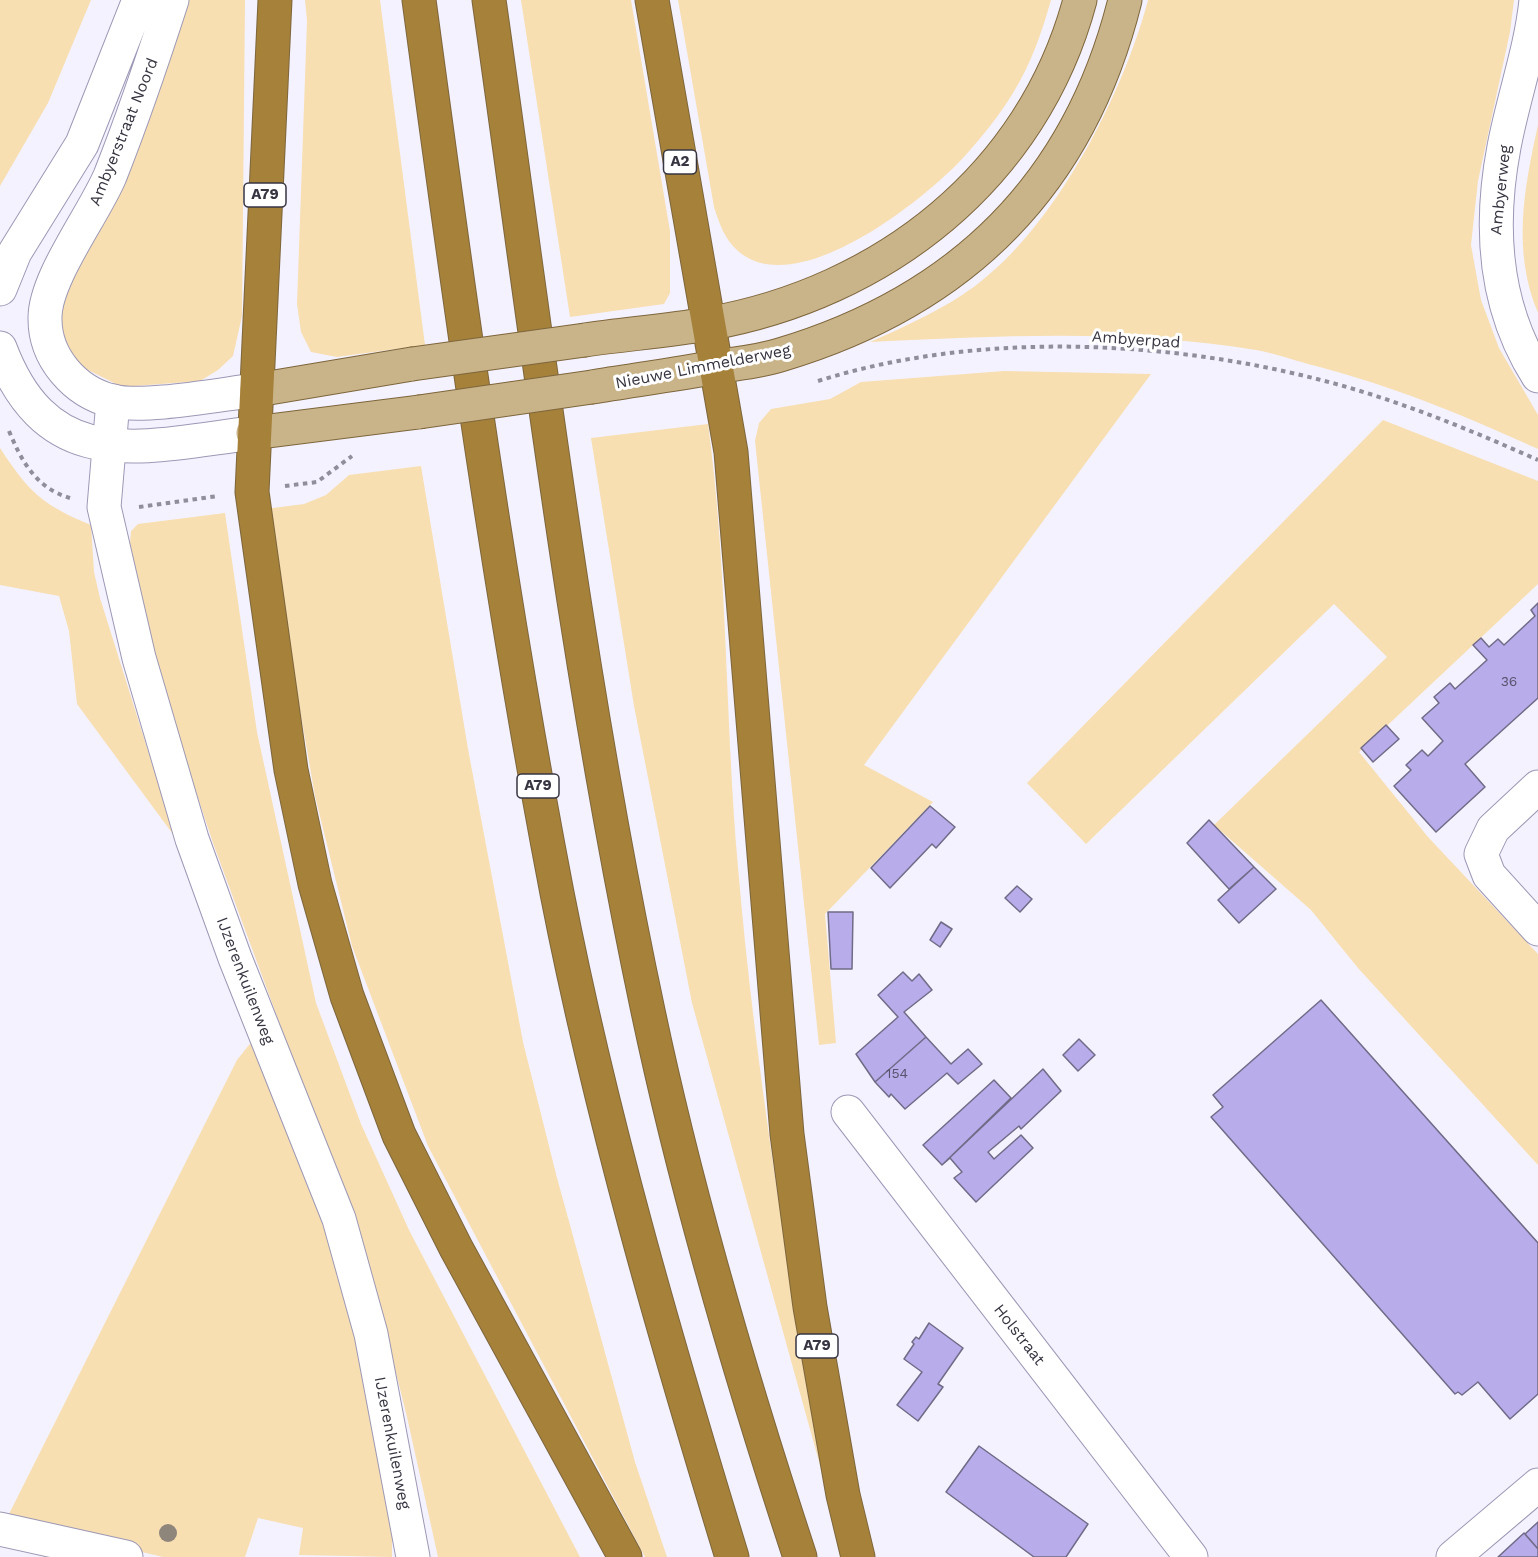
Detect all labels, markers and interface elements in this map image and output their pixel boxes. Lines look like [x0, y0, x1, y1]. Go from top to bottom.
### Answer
street label: Ambyerstraat Noord [86, 55, 162, 209]
street label: Ambyerweg [1487, 144, 1515, 236]
road number: A2 [664, 150, 696, 174]
road number: A79 [244, 183, 286, 207]
street label: Ambyerpad [1091, 327, 1181, 353]
street label: Nieuwe Limmelderweg [614, 341, 792, 393]
house number: 36 [1501, 674, 1517, 690]
road number: A79 [517, 774, 559, 798]
street label: IJzerenkuilenweg [212, 915, 278, 1047]
house number: 154 [886, 1066, 908, 1082]
street label: Holstraat [989, 1301, 1049, 1369]
road number: A79 [796, 1334, 838, 1358]
street label: IJzerenkuilenweg [370, 1375, 414, 1511]

